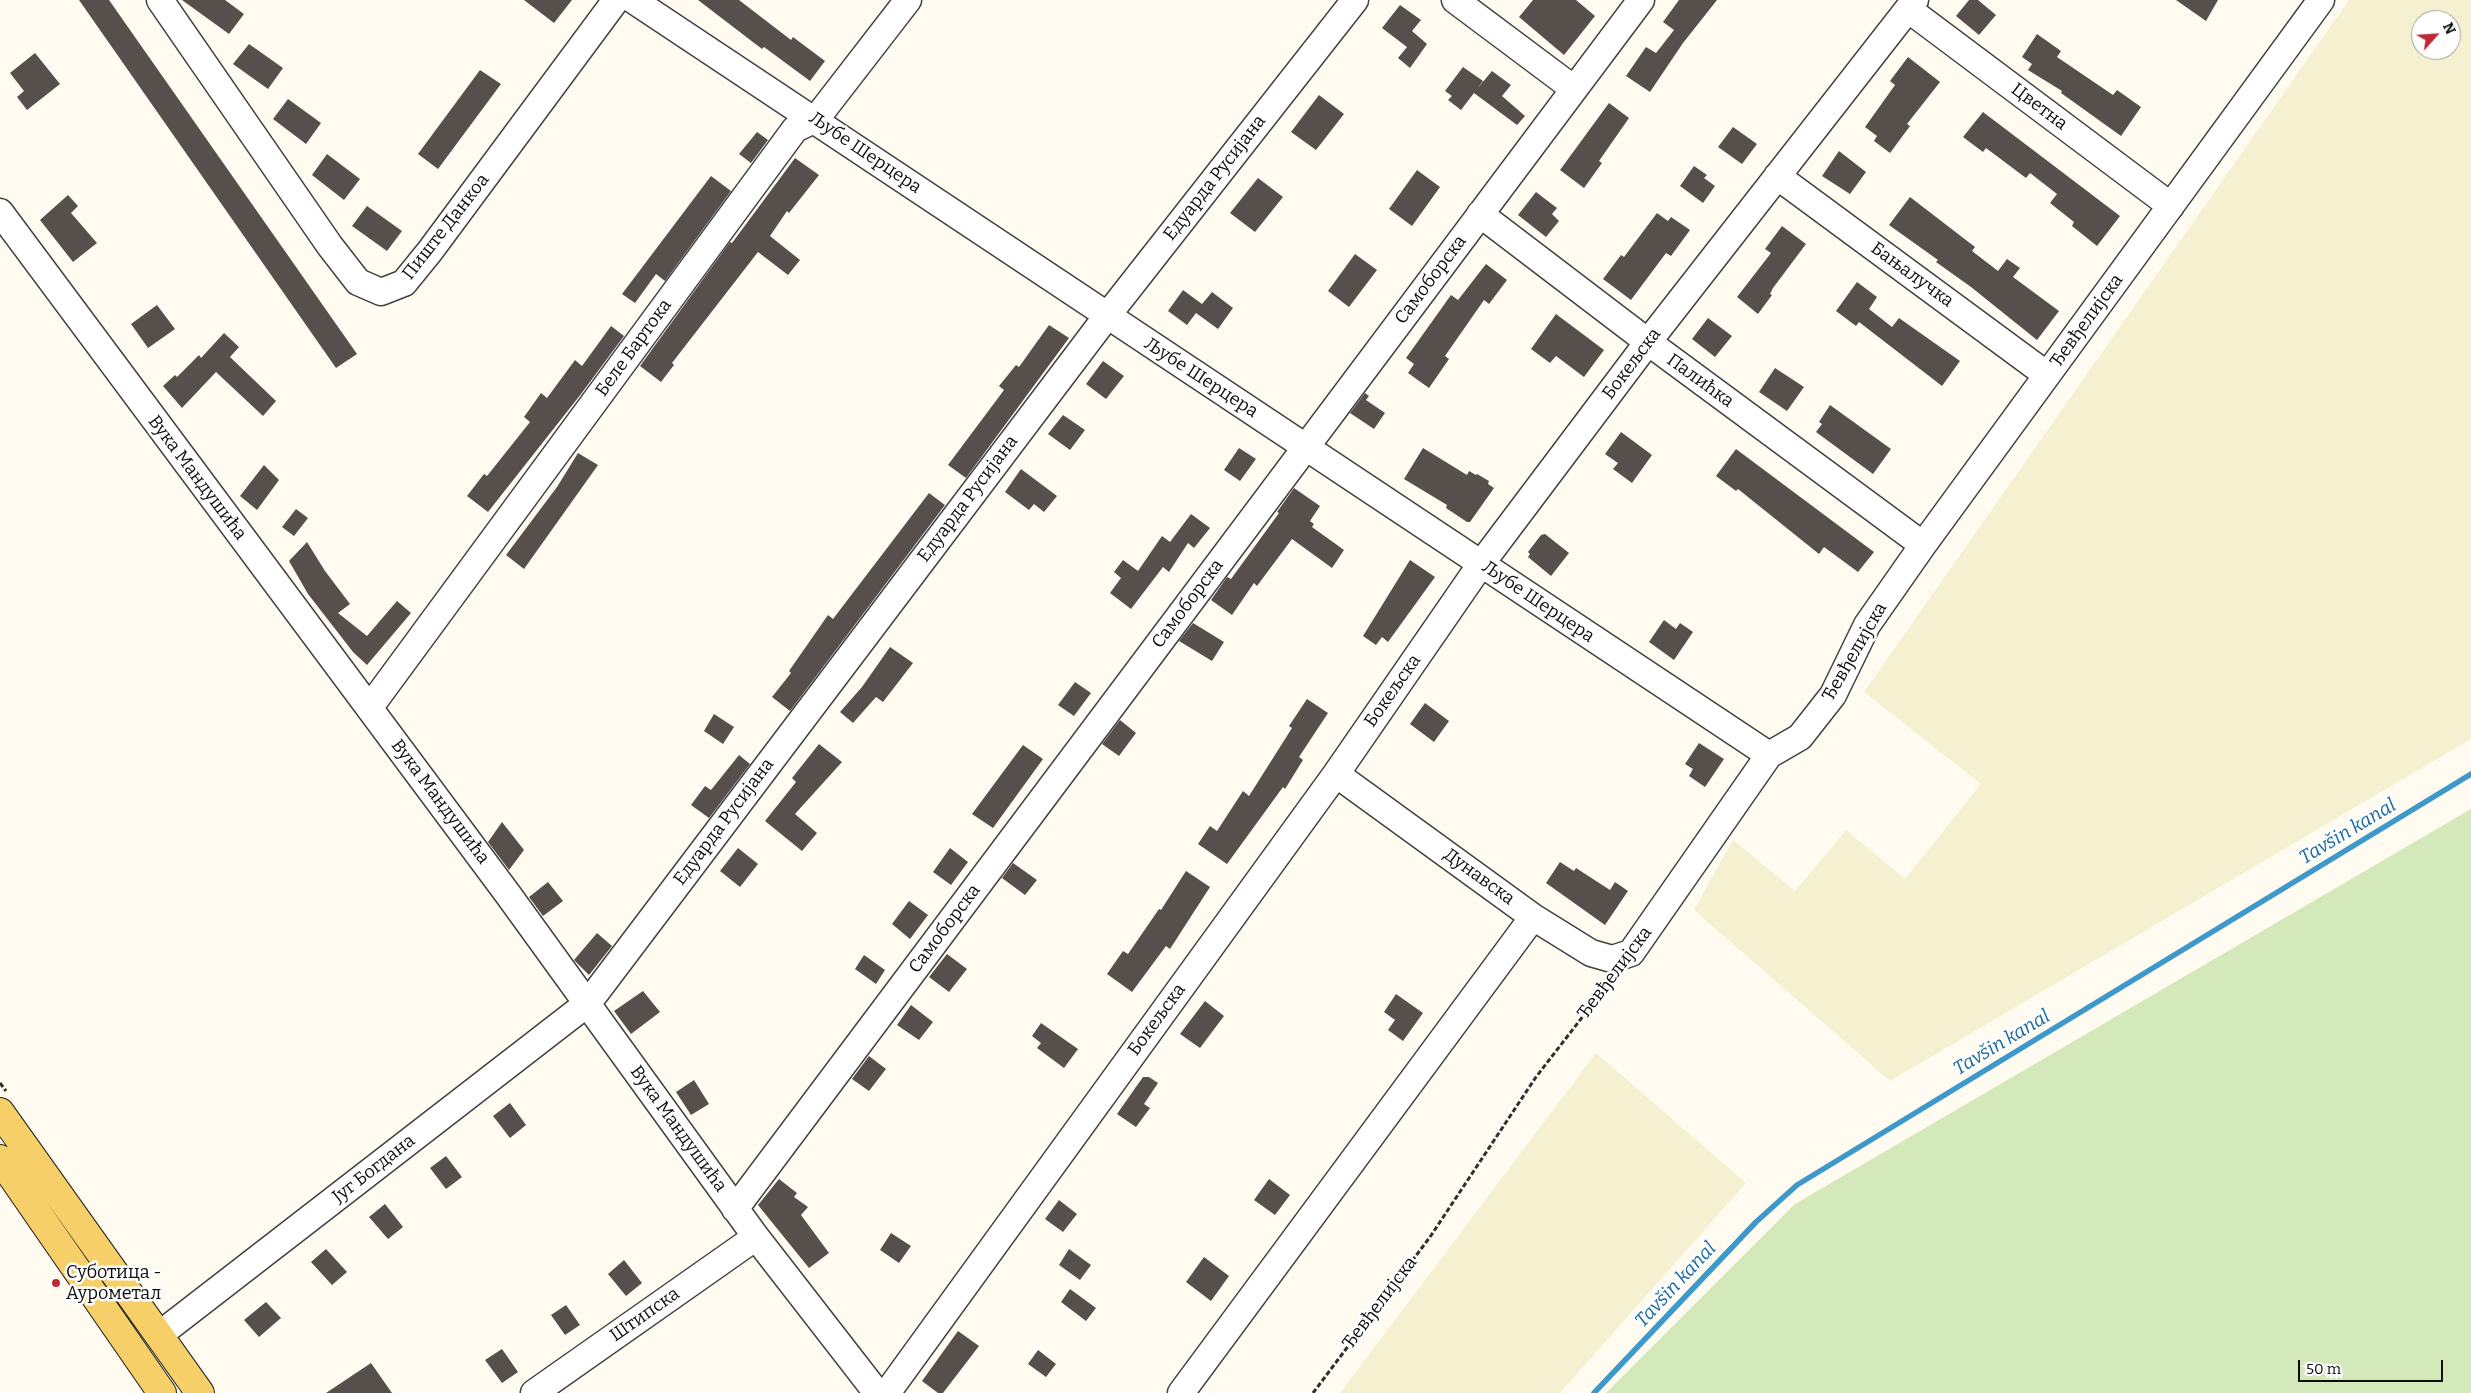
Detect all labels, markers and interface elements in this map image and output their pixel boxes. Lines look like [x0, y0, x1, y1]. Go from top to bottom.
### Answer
north arrow [2411, 10, 2461, 60]
text: N [2439, 20, 2459, 37]
street label: Цветна [2007, 79, 2071, 135]
street label: Љубе Шерцера [805, 107, 925, 199]
street label: Едуарда Русијана [1159, 111, 1271, 245]
street label: Пиште Данкоа [398, 170, 494, 284]
street label: Самоборска [1391, 231, 1471, 329]
street label: Бањалучка [1866, 238, 1958, 312]
street label: Ђевђелијска [2046, 270, 2128, 372]
street label: Беле Бартока [591, 295, 677, 401]
street label: Бокељска [1598, 324, 1666, 404]
street label: Љубе Шерцера [1140, 333, 1262, 423]
street label: Палићка [1662, 349, 1738, 413]
street label: Вука Мандушића [143, 411, 251, 545]
street label: Едуарда Русијана [913, 431, 1023, 567]
street label: Самоборска [1148, 555, 1228, 653]
street label: Љубе Шерцера [1478, 556, 1598, 648]
street label: Ђевђелијска [1818, 599, 1892, 705]
street label: Бокељска [1360, 651, 1426, 731]
street label: Вука Мандушића [386, 735, 494, 869]
street label: Едуарда Русијана [669, 754, 779, 890]
water label: Tavšin kanal [2296, 794, 2400, 870]
street label: Дунавска [1439, 844, 1519, 910]
street label: Самоборска [905, 880, 985, 978]
street label: Ђевђелијска [1573, 923, 1657, 1023]
street label: Бокељска [1124, 980, 1190, 1060]
water label: Tavšin kanal [1950, 1005, 2054, 1081]
street label: Вука Мандушића [625, 1062, 731, 1196]
street label: Југ Богдана [329, 1130, 419, 1208]
water label: Tavšin kanal [1631, 1238, 1721, 1332]
street label: Ђевђелијска [1338, 1253, 1422, 1353]
place label: Суботица - Аурометал [66, 1262, 162, 1304]
marker: Суботица - Аурометал [50, 1277, 62, 1289]
street label: Штипска [606, 1283, 684, 1347]
scale bar [2301, 1350, 2446, 1382]
text: 50 m [2306, 1360, 2341, 1378]

